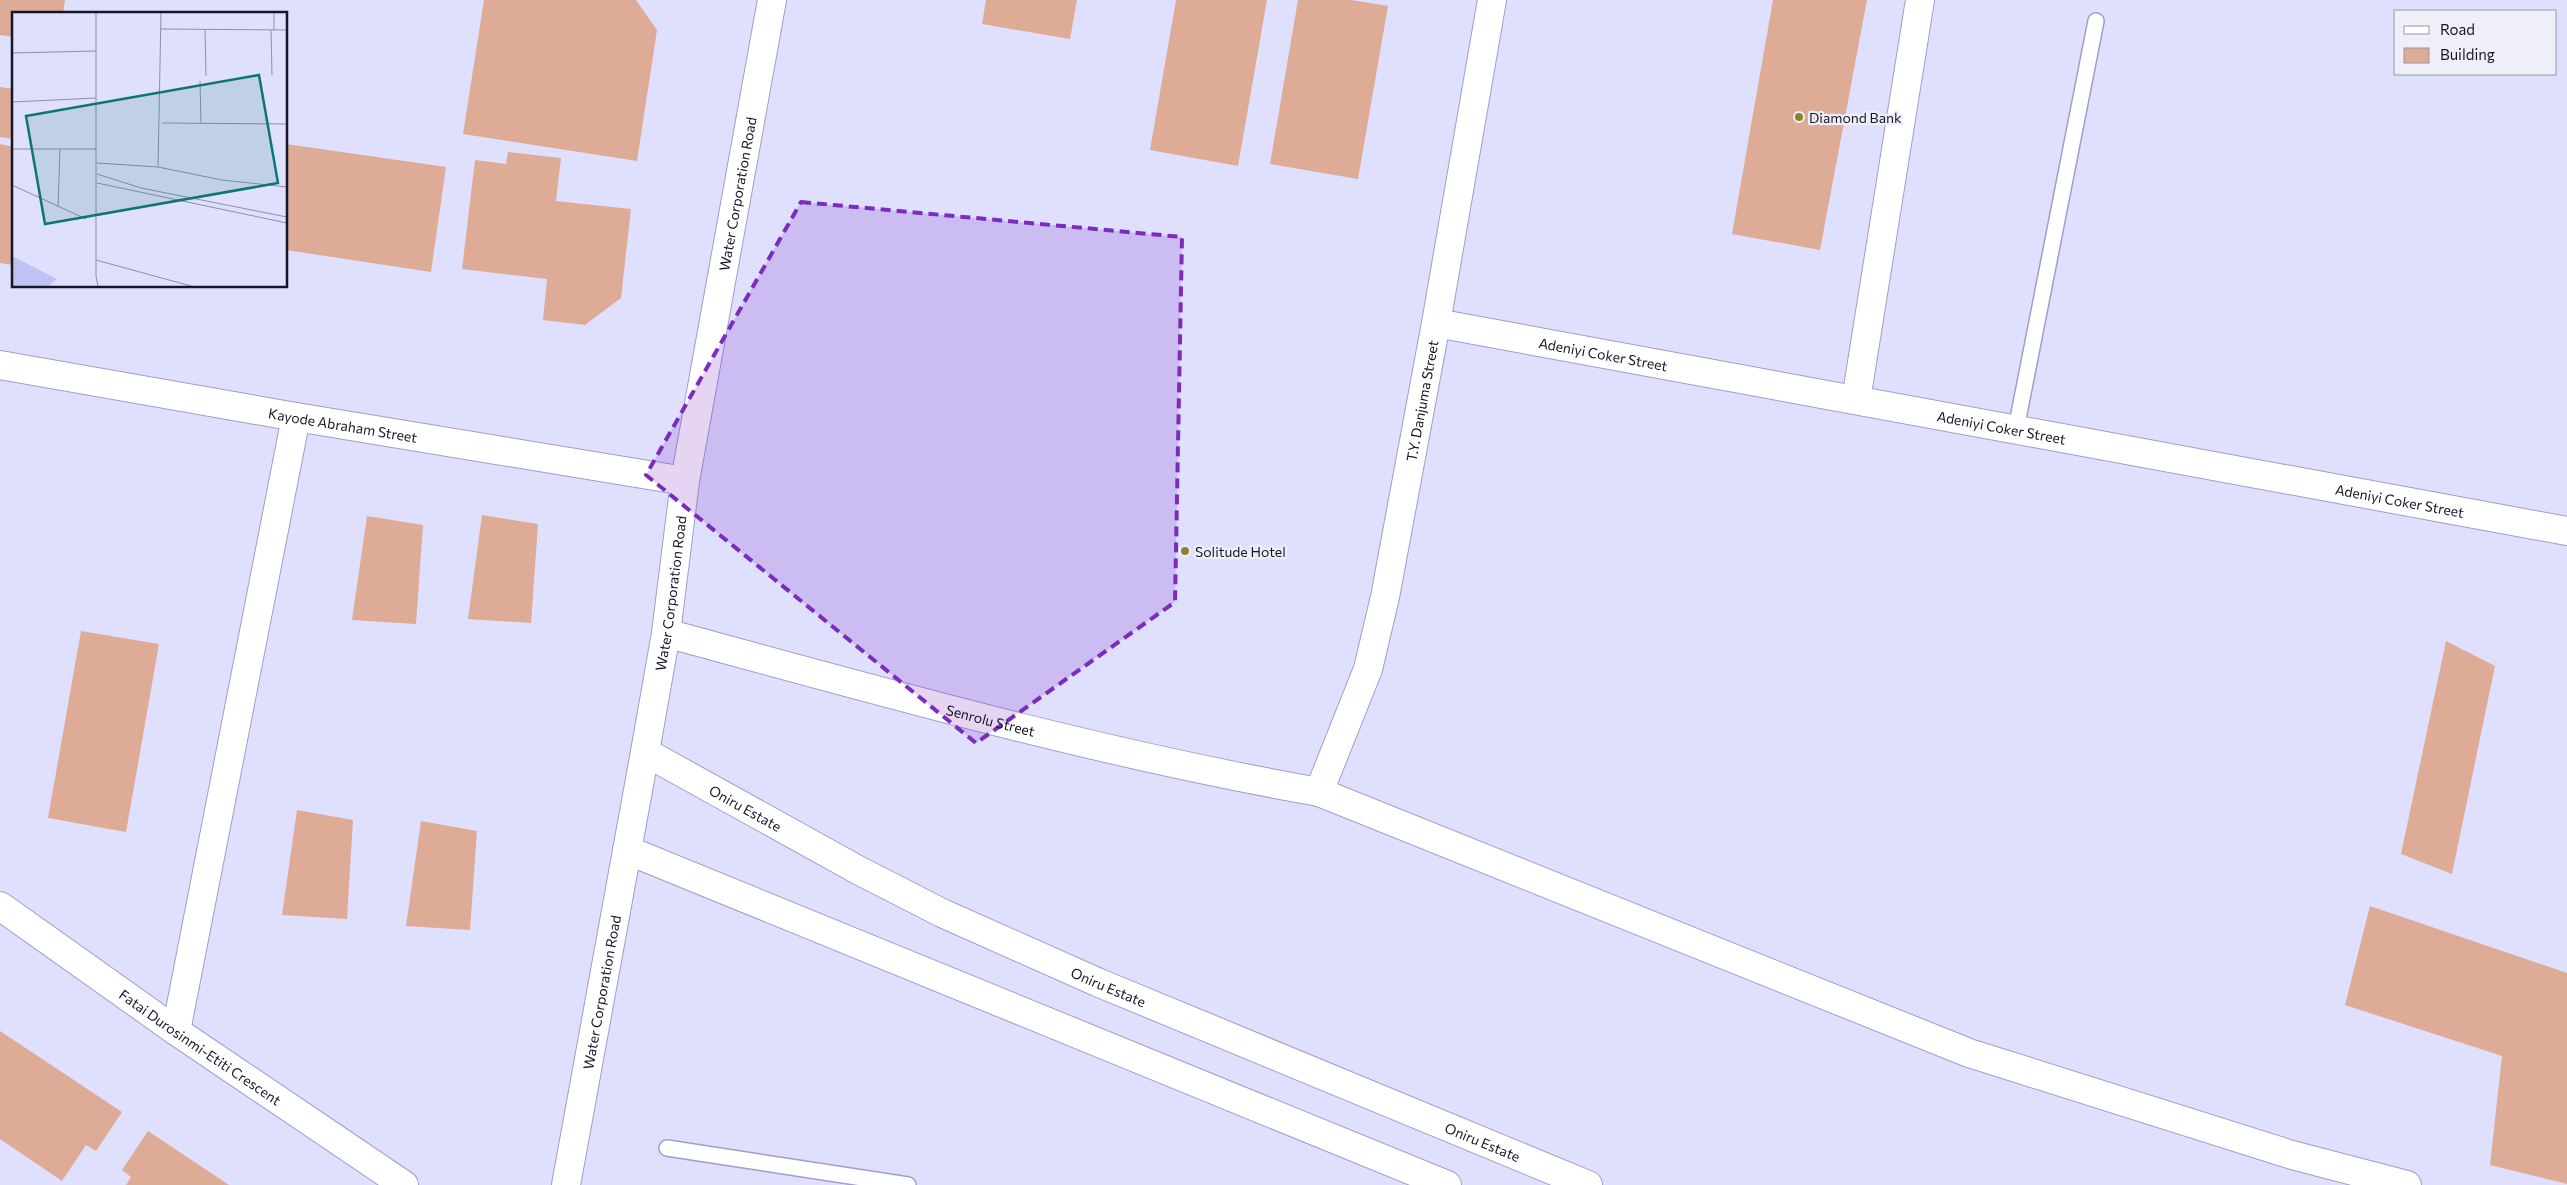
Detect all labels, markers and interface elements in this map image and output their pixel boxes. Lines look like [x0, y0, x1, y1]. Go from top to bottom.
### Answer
legend [2394, 10, 2557, 75]
inset map [12, 12, 288, 288]
text: Road [2440, 20, 2475, 38]
text: Building [2440, 45, 2495, 63]
place label: Diamond Bank [1809, 109, 1902, 126]
marker: Diamond Bank [1793, 111, 1805, 123]
street label: Water Corporation Road [715, 115, 759, 272]
street label: Adeniyi Coker Street [1537, 334, 1669, 374]
street label: T.Y. Danjuma Street [1402, 339, 1441, 463]
street label: Kayode Abraham Street [267, 404, 419, 445]
street label: Adeniyi Coker Street [1936, 407, 2068, 447]
street label: Adeniyi Coker Street [2334, 480, 2466, 520]
street label: Water Corporation Road [651, 515, 689, 672]
place label: Solitude Hotel [1195, 543, 1286, 560]
marker: Solitude Hotel [1179, 545, 1191, 557]
street label: Senrolu Street [944, 700, 1037, 739]
street label: Oniru Estate [707, 781, 785, 835]
street label: Water Corporation Road [579, 914, 624, 1071]
street label: Oniru Estate [1068, 963, 1149, 1010]
street label: Fatai Durosinmi-Etiti Crescent [116, 985, 285, 1108]
street label: Oniru Estate [1443, 1118, 1523, 1165]

